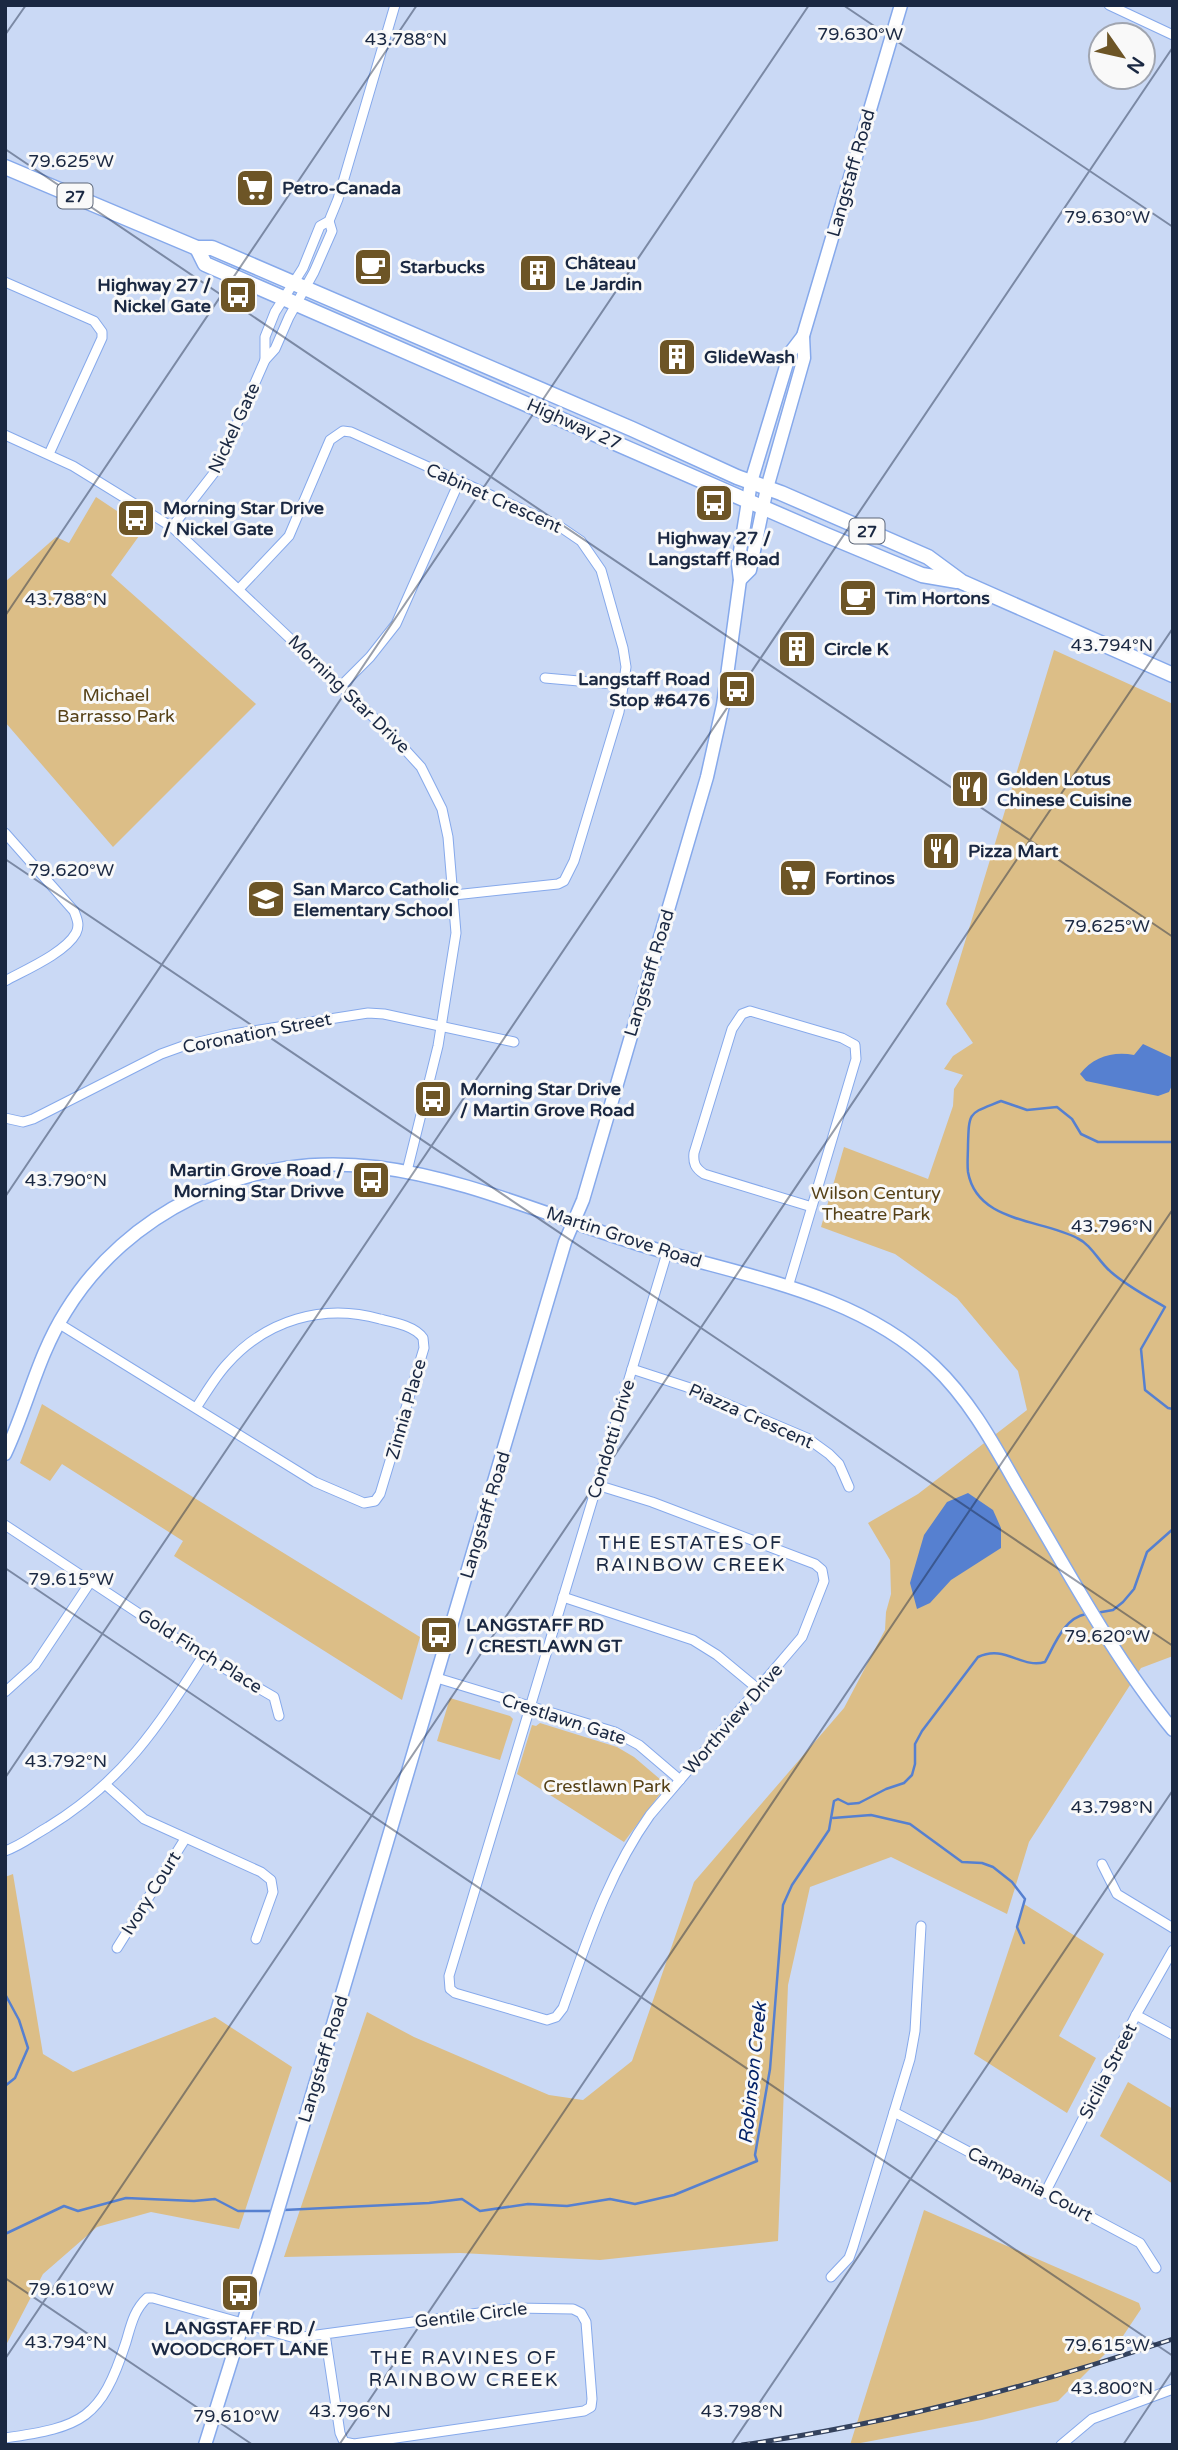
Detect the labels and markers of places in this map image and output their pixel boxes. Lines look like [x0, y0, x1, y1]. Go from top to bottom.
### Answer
supermarket icon: Petro-Canada [234, 167, 276, 209]
place label: Petro-Canada [282, 177, 401, 199]
cafe icon: Starbucks [352, 246, 394, 288]
building icon: Château Le Jardin [517, 252, 559, 294]
place label: Château Le Jardin [565, 252, 642, 295]
place label: Starbucks [400, 256, 485, 278]
place label: Highway 27 / Nickel Gate [97, 274, 211, 317]
bus stop icon: Highway 27 / Nickel Gate [217, 274, 259, 316]
building icon: GlideWash [656, 336, 698, 378]
place label: GlideWash [704, 346, 795, 368]
bus stop icon: Highway 27 / Langstaff Road [693, 482, 735, 524]
bus stop icon: Morning Star Drive / Nickel Gate [115, 497, 157, 539]
place label: Morning Star Drive / Nickel Gate [163, 497, 324, 540]
place label: Highway 27 / Langstaff Road [648, 527, 780, 570]
cafe icon: Tim Hortons [837, 577, 879, 619]
place label: Tim Hortons [884, 587, 990, 609]
building icon: Circle K [776, 628, 818, 670]
place label: Circle K [824, 638, 889, 660]
place label: Langstaff Road Stop #6476 [578, 668, 710, 711]
bus stop icon: Langstaff Road Stop #6476 [716, 668, 758, 710]
restaurant icon: Golden Lotus Chinese Cuisine [949, 768, 991, 810]
place label: Golden Lotus Chinese Cuisine [997, 768, 1132, 811]
restaurant icon: Pizza Mart [920, 830, 962, 872]
place label: Pizza Mart [968, 840, 1059, 862]
supermarket icon: Fortinos [777, 857, 819, 899]
place label: Fortinos [825, 867, 895, 889]
school or university icon: San Marco Catholic Elementary School [245, 878, 287, 920]
place label: San Marco Catholic Elementary School [293, 878, 459, 921]
bus stop icon: Morning Star Drive / Martin Grove Road [412, 1078, 454, 1120]
place label: Morning Star Drive / Martin Grove Road [460, 1078, 635, 1121]
place label: Martin Grove Road / Morning Star Drivve [169, 1159, 344, 1202]
bus stop icon: Martin Grove Road / Morning Star Drivve [350, 1159, 392, 1201]
bus stop icon: LANGSTAFF RD / CRESTLAWN GT [418, 1614, 460, 1656]
place label: LANGSTAFF RD / CRESTLAWN GT [466, 1614, 623, 1657]
bus stop icon: LANGSTAFF RD / WOODCROFT LANE [219, 2272, 261, 2314]
place label: LANGSTAFF RD / WOODCROFT LANE [152, 2317, 328, 2360]

